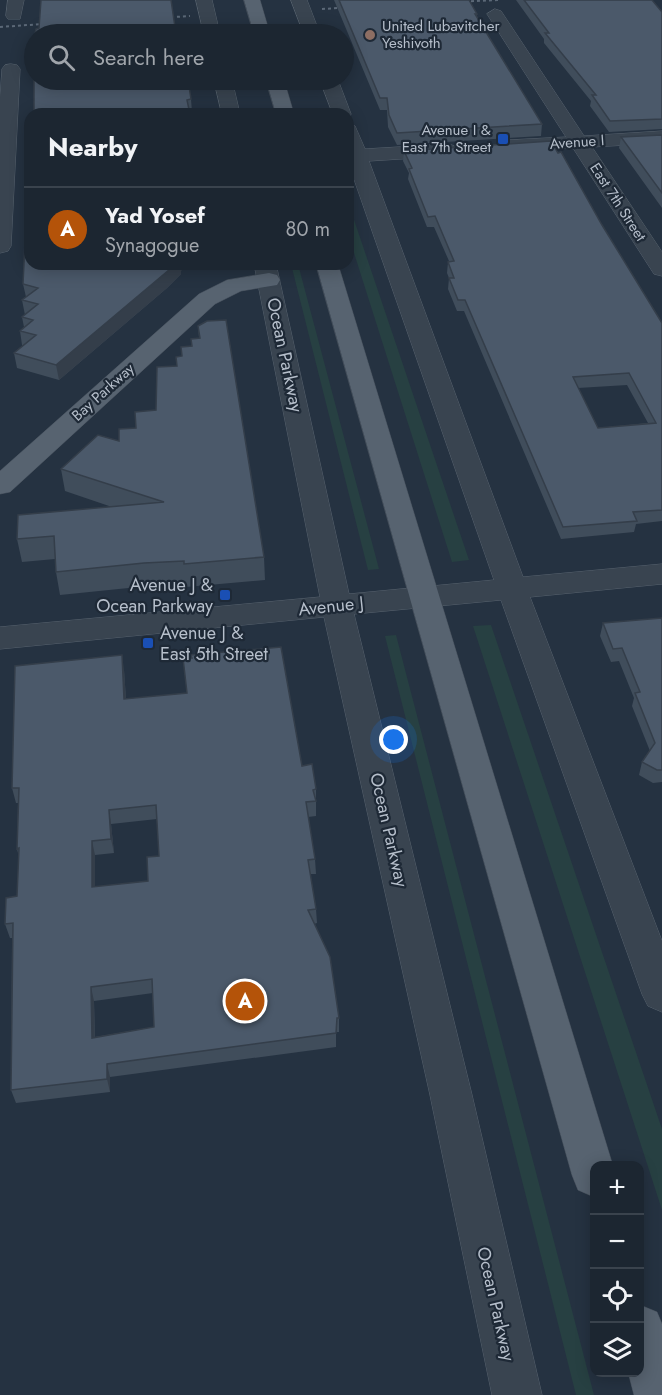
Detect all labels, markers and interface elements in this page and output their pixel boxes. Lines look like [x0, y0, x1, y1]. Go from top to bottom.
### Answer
place label: United Lubavitcher Yeshivoth [382, 15, 500, 54]
search box [24, 24, 354, 90]
marker: United Lubavitcher Yeshivoth [363, 28, 377, 42]
icon: search [45, 41, 78, 74]
text: Search here [93, 41, 204, 73]
place label: Avenue I & East 7th Street [402, 119, 491, 158]
text: Nearby [48, 128, 137, 166]
street label: Avenue I [549, 129, 605, 155]
marker: Avenue I & East 7th Street [496, 132, 510, 146]
street label: East 7th Street [584, 159, 652, 246]
text: Yad Yosef [105, 199, 205, 231]
text: A [60, 215, 75, 244]
text: 80 m [285, 215, 330, 244]
text: Synagogue [105, 231, 199, 260]
street label: Ocean Parkway [260, 295, 310, 415]
street label: Bay Parkway [67, 358, 139, 426]
place label: Avenue J & Ocean Parkway [96, 572, 213, 619]
marker: Avenue J & Ocean Parkway [218, 588, 232, 602]
street label: Avenue J [297, 590, 365, 622]
place label: Avenue J & East 5th Street [160, 620, 268, 667]
marker: Avenue J & East 5th Street [141, 636, 155, 650]
your location [379, 725, 408, 754]
street label: Ocean Parkway [363, 770, 415, 890]
pin: A [226, 978, 264, 1024]
map controls [590, 1161, 644, 1377]
button: + [590, 1161, 644, 1215]
button: − [590, 1215, 644, 1269]
street label: Ocean Parkway [470, 1244, 522, 1364]
button: locate [590, 1269, 644, 1323]
button: layers [590, 1323, 644, 1377]

